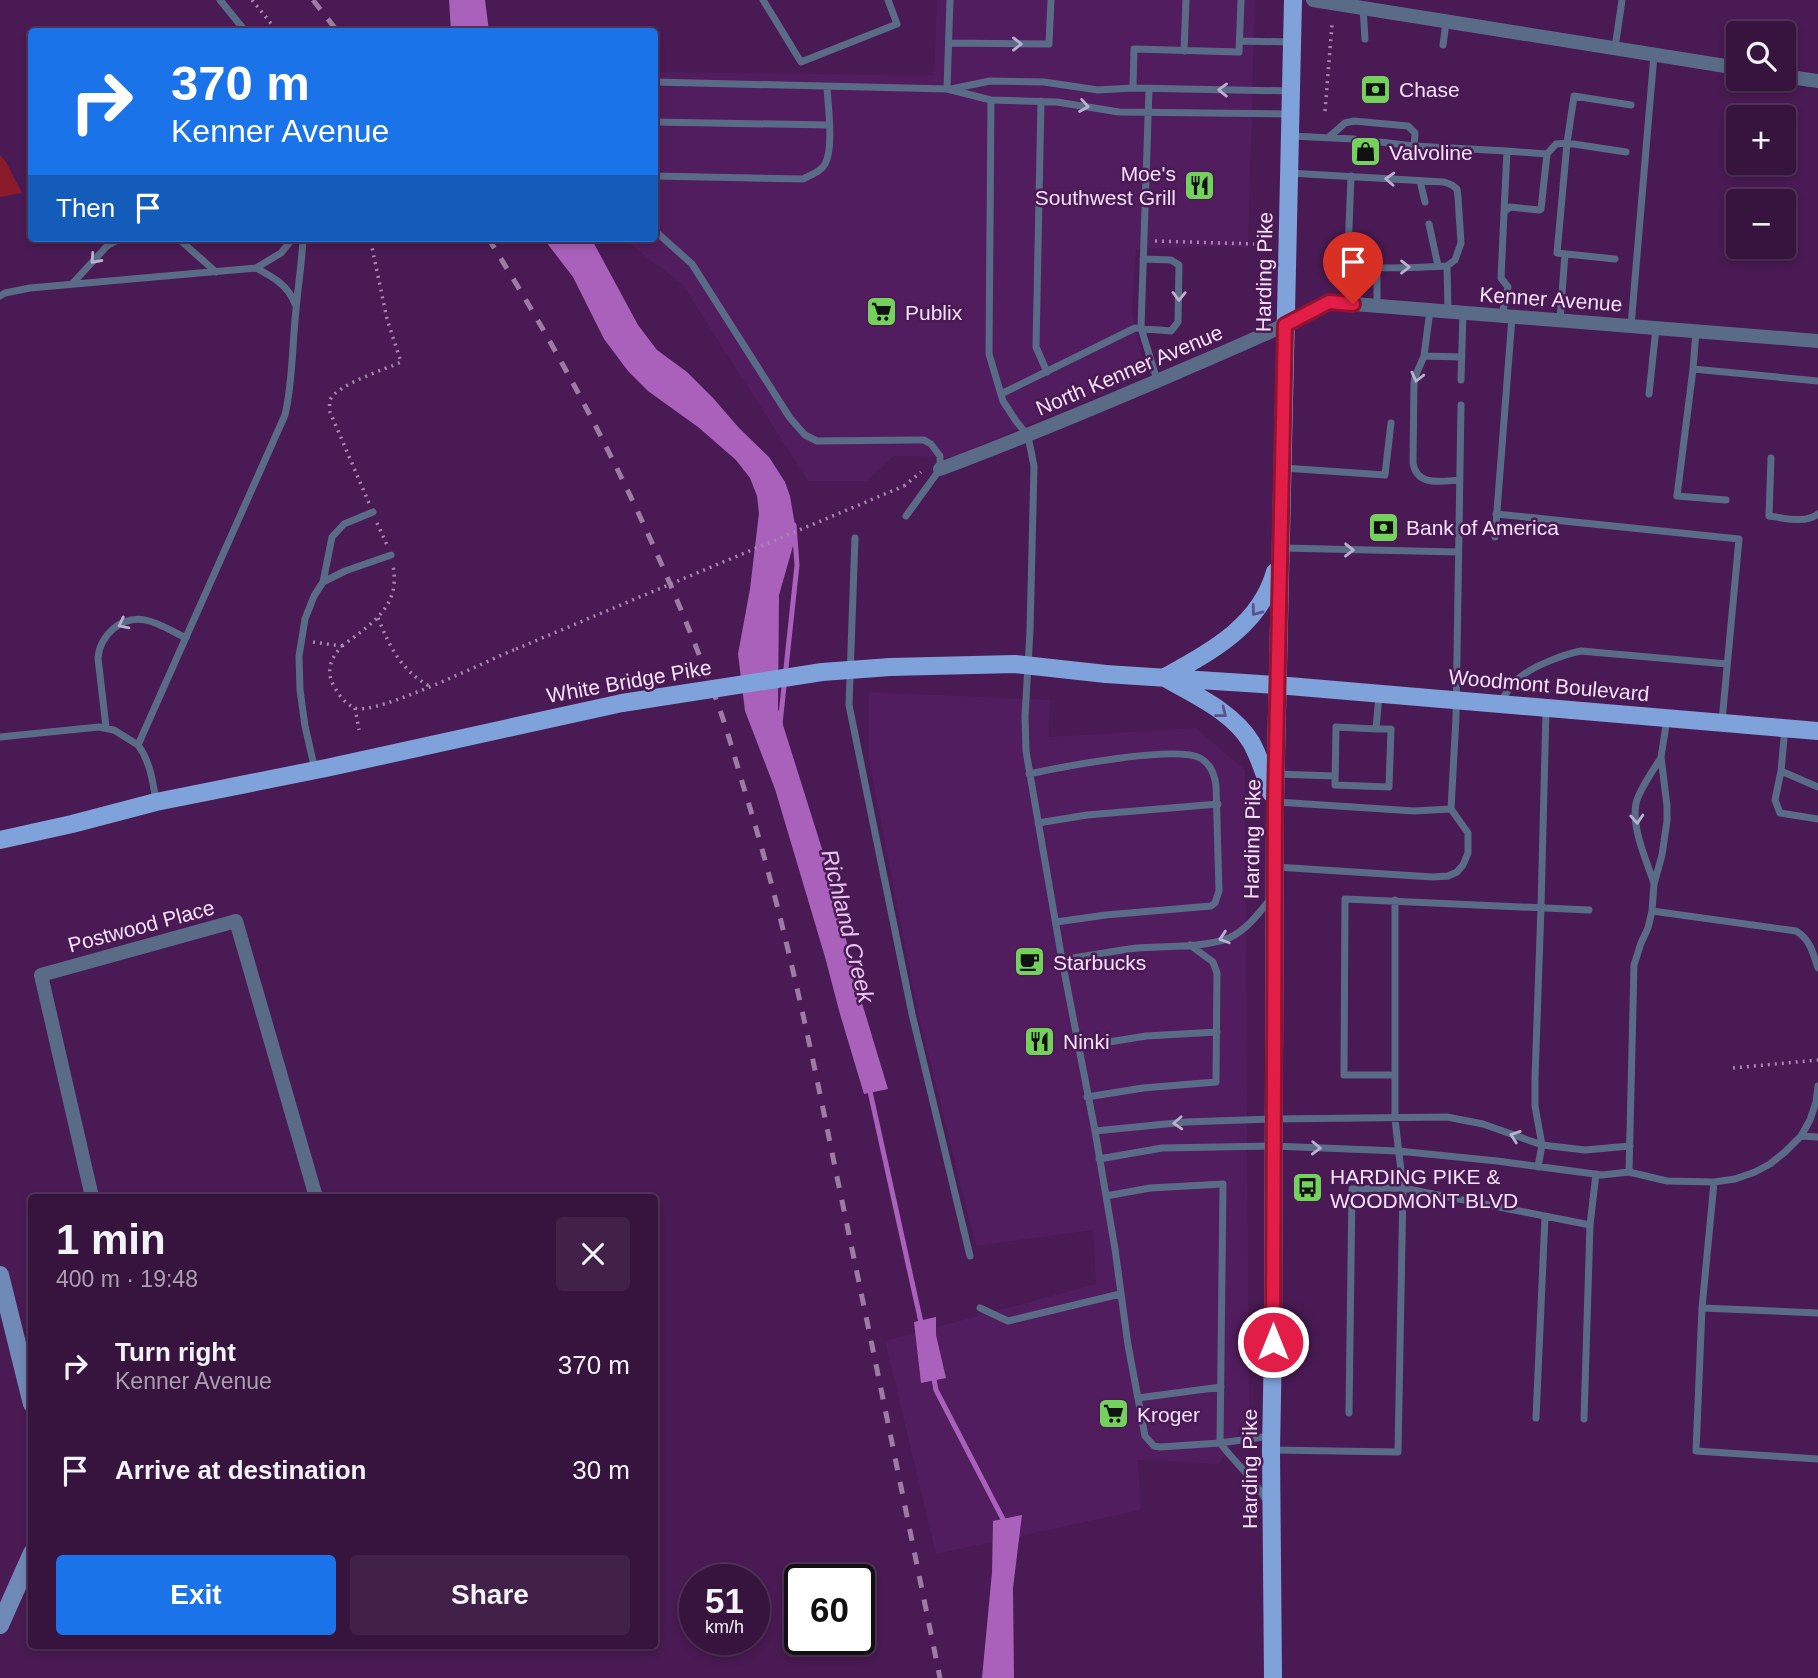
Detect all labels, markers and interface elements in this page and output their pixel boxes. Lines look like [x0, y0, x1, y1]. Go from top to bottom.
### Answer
map controls [1726, 21, 1796, 259]
button: search [1726, 21, 1796, 91]
one-way arrow [1012, 36, 1023, 52]
icon: right [56, 56, 147, 147]
text: 370 m [171, 56, 310, 110]
bank icon: Chase [1359, 72, 1393, 106]
place label: Chase [1399, 78, 1460, 101]
one-way arrow [1217, 82, 1228, 98]
one-way arrow [1078, 98, 1090, 113]
button: + [1726, 105, 1796, 175]
text: Kenner Avenue [171, 113, 389, 149]
shop icon: Valvoline [1349, 135, 1383, 169]
place label: Valvoline [1389, 141, 1473, 164]
place label: Moe's Southwest Grill [1035, 162, 1176, 209]
restaurant icon: Moe's Southwest Grill [1182, 168, 1216, 202]
one-way arrow [1384, 172, 1395, 187]
icon: arrive [129, 189, 167, 227]
button: − [1726, 189, 1796, 259]
text: Then [56, 193, 115, 223]
street label: Harding Pike [1251, 212, 1277, 332]
pin [1323, 232, 1383, 304]
icon: arrive [1334, 243, 1372, 281]
one-way arrow [91, 250, 103, 263]
one-way arrow [1400, 259, 1411, 275]
street label: Kenner Avenue [1479, 283, 1623, 315]
one-way arrow [1171, 290, 1186, 301]
supermarket icon: Publix [865, 295, 899, 329]
place label: Publix [905, 301, 963, 324]
street label: North Kenner Avenue [1032, 320, 1226, 420]
one-way arrow [1411, 371, 1425, 383]
bank icon: Bank of America [1366, 510, 1400, 544]
place label: Bank of America [1406, 516, 1559, 539]
one-way arrow [1344, 542, 1355, 557]
one-way arrow [1251, 603, 1264, 615]
one-way arrow [118, 616, 130, 630]
street label: White Bridge Pike [545, 655, 713, 707]
street label: Woodmont Boulevard [1448, 665, 1650, 705]
one-way arrow [1215, 705, 1227, 717]
street label: Harding Pike [1239, 779, 1265, 899]
one-way arrow [1629, 813, 1644, 824]
water label: Richland Creek [816, 847, 880, 1007]
street label: Postwood Place [65, 895, 217, 957]
one-way arrow [1218, 929, 1230, 944]
cafe icon: Starbucks [1013, 945, 1047, 979]
place label: Starbucks [1053, 951, 1146, 974]
restaurant icon: Ninki [1023, 1024, 1057, 1058]
place label: Ninki [1063, 1030, 1110, 1053]
one-way arrow [1172, 1115, 1183, 1130]
one-way arrow [1509, 1130, 1521, 1144]
one-way arrow [1311, 1140, 1322, 1155]
place label: HARDING PIKE & WOODMONT BLVD [1330, 1165, 1518, 1212]
bus stop icon: HARDING PIKE & WOODMONT BLVD [1290, 1171, 1324, 1205]
text: 1 min [56, 1216, 166, 1263]
button: close [556, 1217, 630, 1291]
text: 400 m · 19:48 [56, 1266, 198, 1292]
position arrow [1236, 1305, 1310, 1379]
text: Turn right [115, 1337, 236, 1367]
icon: right [56, 1347, 94, 1385]
text: 370 m [558, 1350, 630, 1380]
text: Kenner Avenue [115, 1368, 272, 1394]
supermarket icon: Kroger [1097, 1397, 1131, 1431]
place label: Kroger [1137, 1403, 1200, 1426]
street label: Harding Pike [1238, 1409, 1261, 1529]
icon: arrive [56, 1452, 94, 1490]
text: Arrive at destination [115, 1455, 366, 1485]
text: 30 m [572, 1455, 630, 1485]
button: Exit [56, 1555, 336, 1635]
button: Share [350, 1555, 630, 1635]
speed limit sign: 60 [784, 1564, 875, 1655]
text: 51 [705, 1581, 744, 1620]
text: km/h [705, 1617, 744, 1637]

